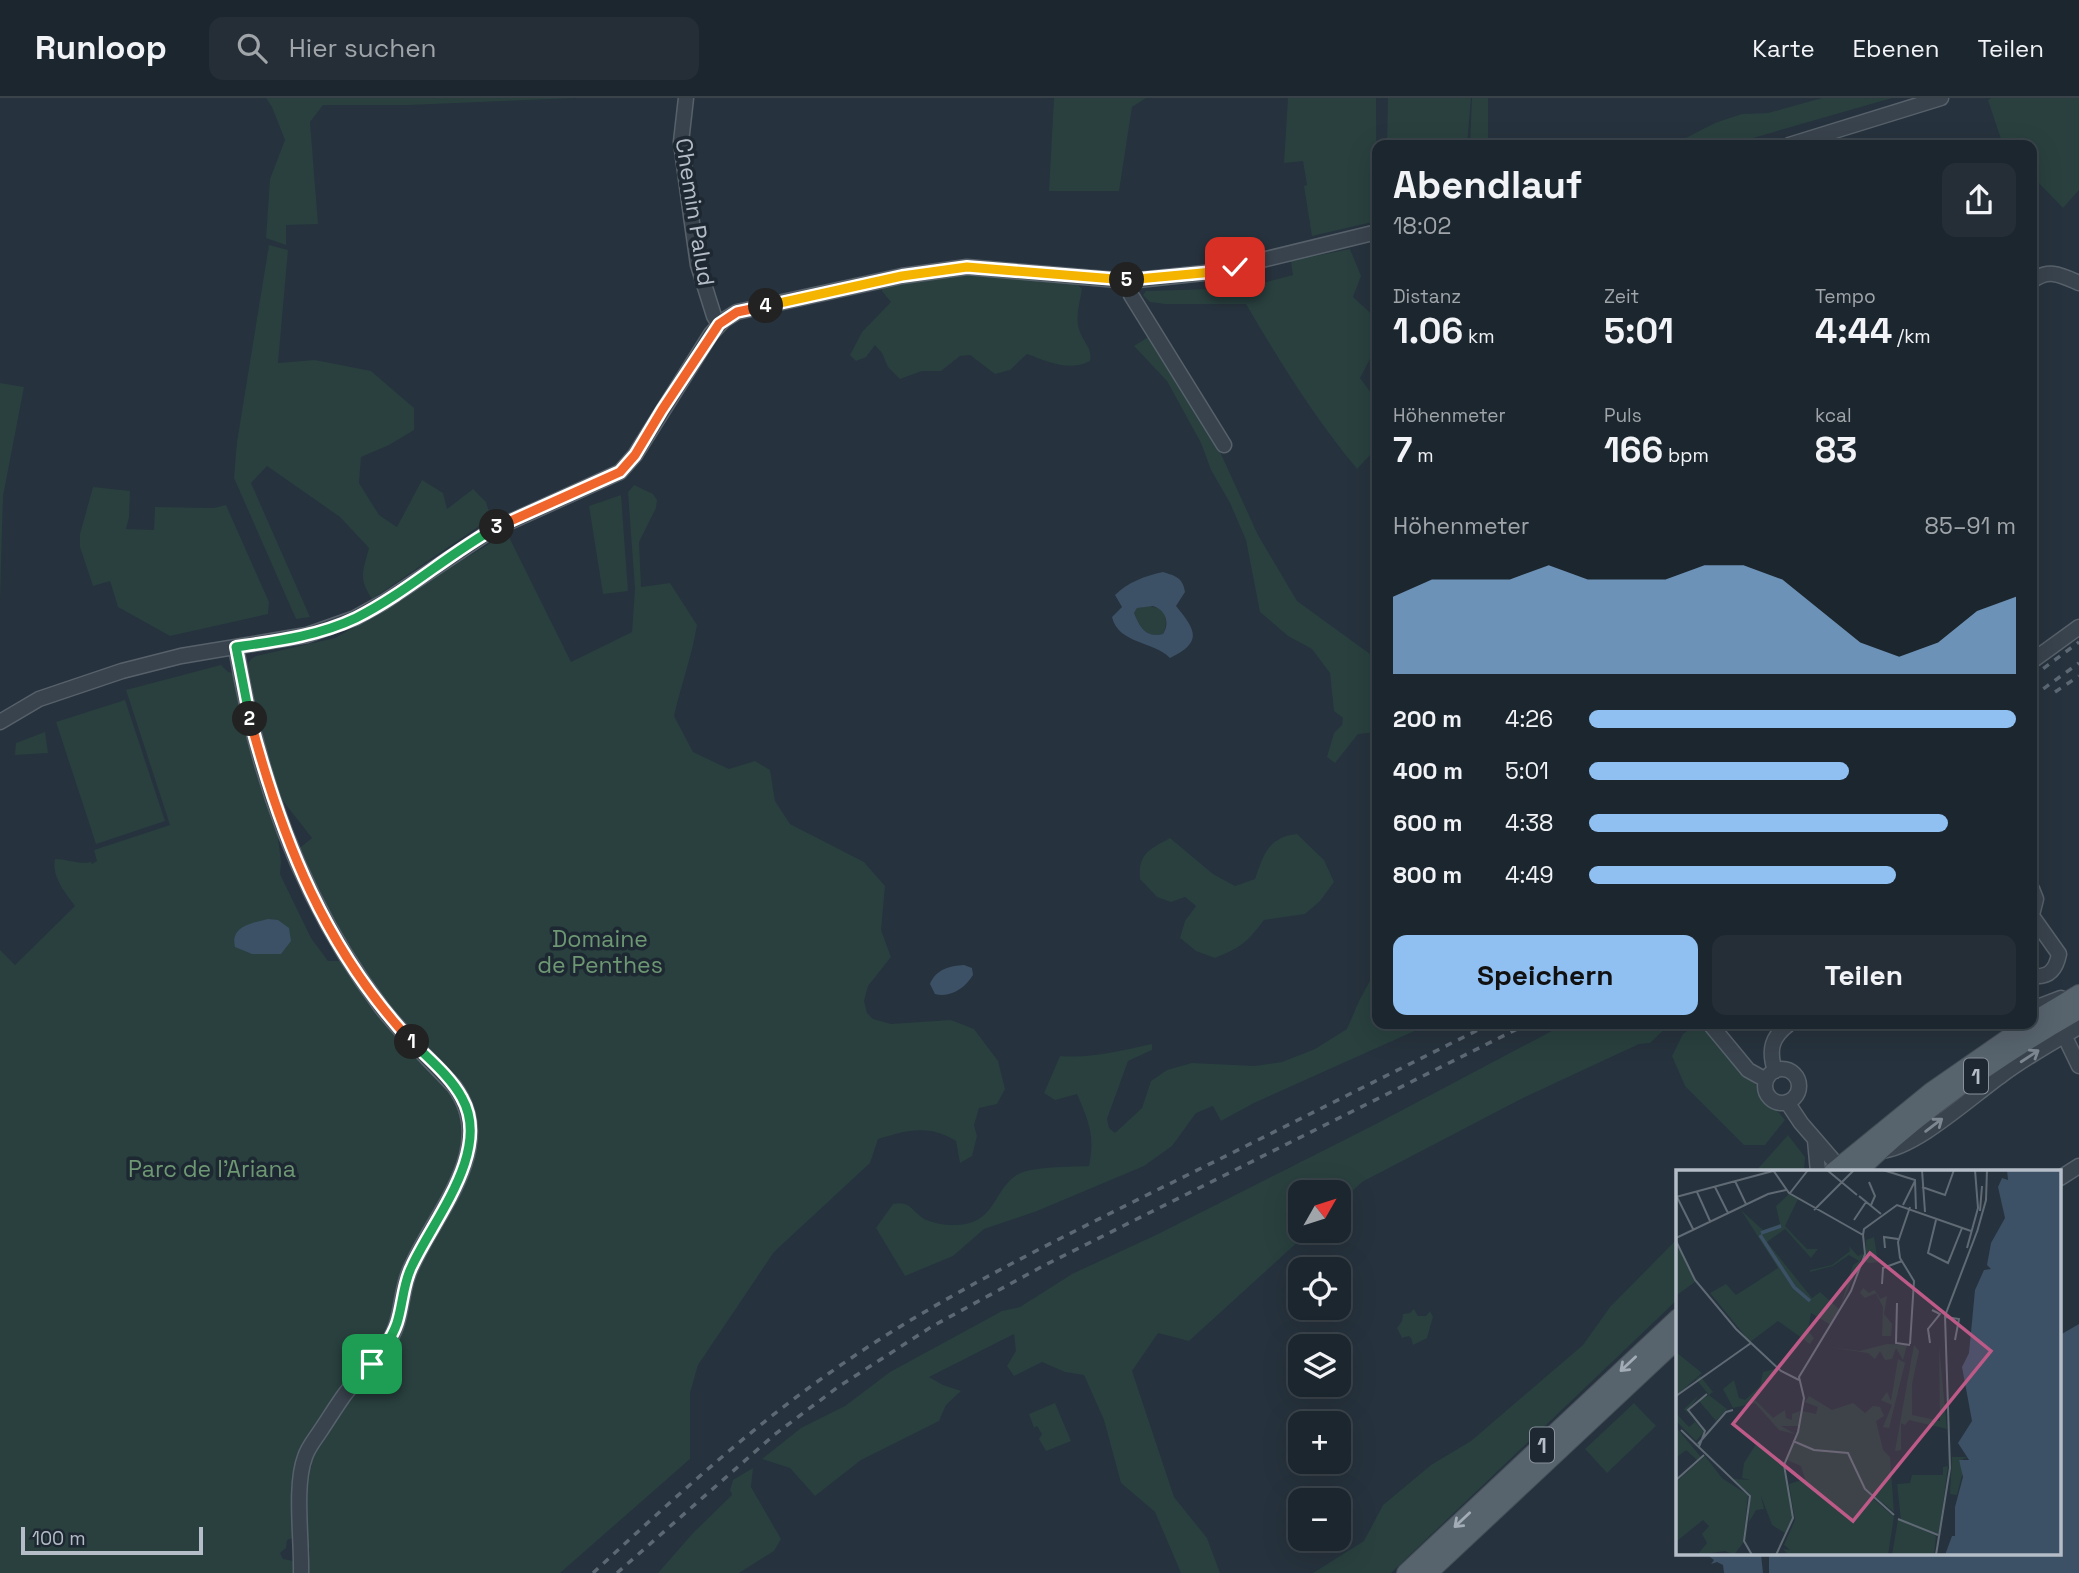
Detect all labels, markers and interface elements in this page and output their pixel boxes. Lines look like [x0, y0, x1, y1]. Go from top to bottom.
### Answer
search box [209, 17, 699, 80]
text: Runloop [35, 27, 167, 69]
icon: search [233, 29, 271, 67]
text: Hier suchen [289, 31, 436, 65]
text: Karte [1752, 33, 1815, 64]
text: Ebenen [1853, 33, 1939, 64]
text: Teilen [1977, 33, 2044, 64]
street label: Chemin Palud [669, 136, 721, 288]
text: Abendlauf [1393, 161, 1582, 209]
button: share [1942, 163, 2016, 237]
text: 18:02 [1393, 211, 1451, 241]
pin [1205, 237, 1265, 297]
icon: check [1216, 248, 1254, 286]
pin: 5 [1110, 262, 1144, 298]
text: 5 [1121, 267, 1132, 292]
text: Distanz [1393, 284, 1461, 309]
text: Zeit [1604, 284, 1639, 309]
text: Tempo [1815, 284, 1876, 309]
pin: 4 [748, 288, 784, 324]
text: 4 [759, 293, 772, 318]
text: 1.06 [1393, 309, 1463, 353]
text: 5:01 [1604, 309, 1674, 353]
text: 4:44 [1815, 309, 1892, 353]
text: km [1463, 324, 1495, 349]
text: /km [1892, 324, 1931, 349]
text: Höhenmeter [1393, 403, 1506, 428]
text: Puls [1604, 403, 1642, 428]
text: kcal [1815, 403, 1852, 428]
text: 7 [1393, 428, 1412, 472]
text: 166 [1604, 428, 1663, 472]
text: 83 [1815, 428, 1857, 472]
text: m [1412, 443, 1434, 468]
text: bpm [1663, 443, 1709, 468]
pin: 3 [480, 510, 514, 544]
text: Höhenmeter [1393, 511, 1530, 541]
text: 85–91 m [1925, 511, 2016, 541]
text: 3 [491, 514, 502, 539]
pin: 2 [232, 702, 268, 736]
text: 200 m [1393, 704, 1462, 734]
text: 4:26 [1505, 704, 1553, 734]
text: 2 [244, 706, 255, 731]
text: 400 m [1393, 756, 1463, 786]
text: 5:01 [1505, 756, 1549, 786]
text: 600 m [1393, 808, 1463, 838]
text: 4:38 [1505, 808, 1553, 838]
text: 800 m [1393, 860, 1462, 890]
text: 4:49 [1505, 860, 1554, 890]
park label: Domaine de Penthes [537, 924, 663, 980]
button: Speichern [1393, 935, 1698, 1015]
button: Teilen [1712, 935, 2016, 1015]
pin: 1 [394, 1024, 430, 1060]
text: 1 [407, 1029, 416, 1054]
one-way arrow [2020, 1049, 2040, 1063]
road number: 1 [1964, 1058, 1988, 1094]
one-way arrow [1924, 1117, 1943, 1132]
park label: Parc de l'Ariana [128, 1154, 296, 1184]
inset map [1676, 1170, 2062, 1556]
north arrow [1288, 1180, 1351, 1242]
map controls [1288, 1180, 1351, 1551]
button: locate [1288, 1257, 1351, 1320]
pin [342, 1334, 402, 1394]
button: layers [1288, 1334, 1351, 1397]
icon: arrive [353, 1345, 391, 1383]
one-way arrow [1620, 1356, 1637, 1373]
button: + [1288, 1411, 1351, 1474]
road number: 1 [1530, 1428, 1554, 1462]
button: − [1288, 1488, 1351, 1551]
one-way arrow [1454, 1511, 1471, 1528]
scale bar [21, 1524, 203, 1556]
text: 100 m [32, 1526, 86, 1551]

